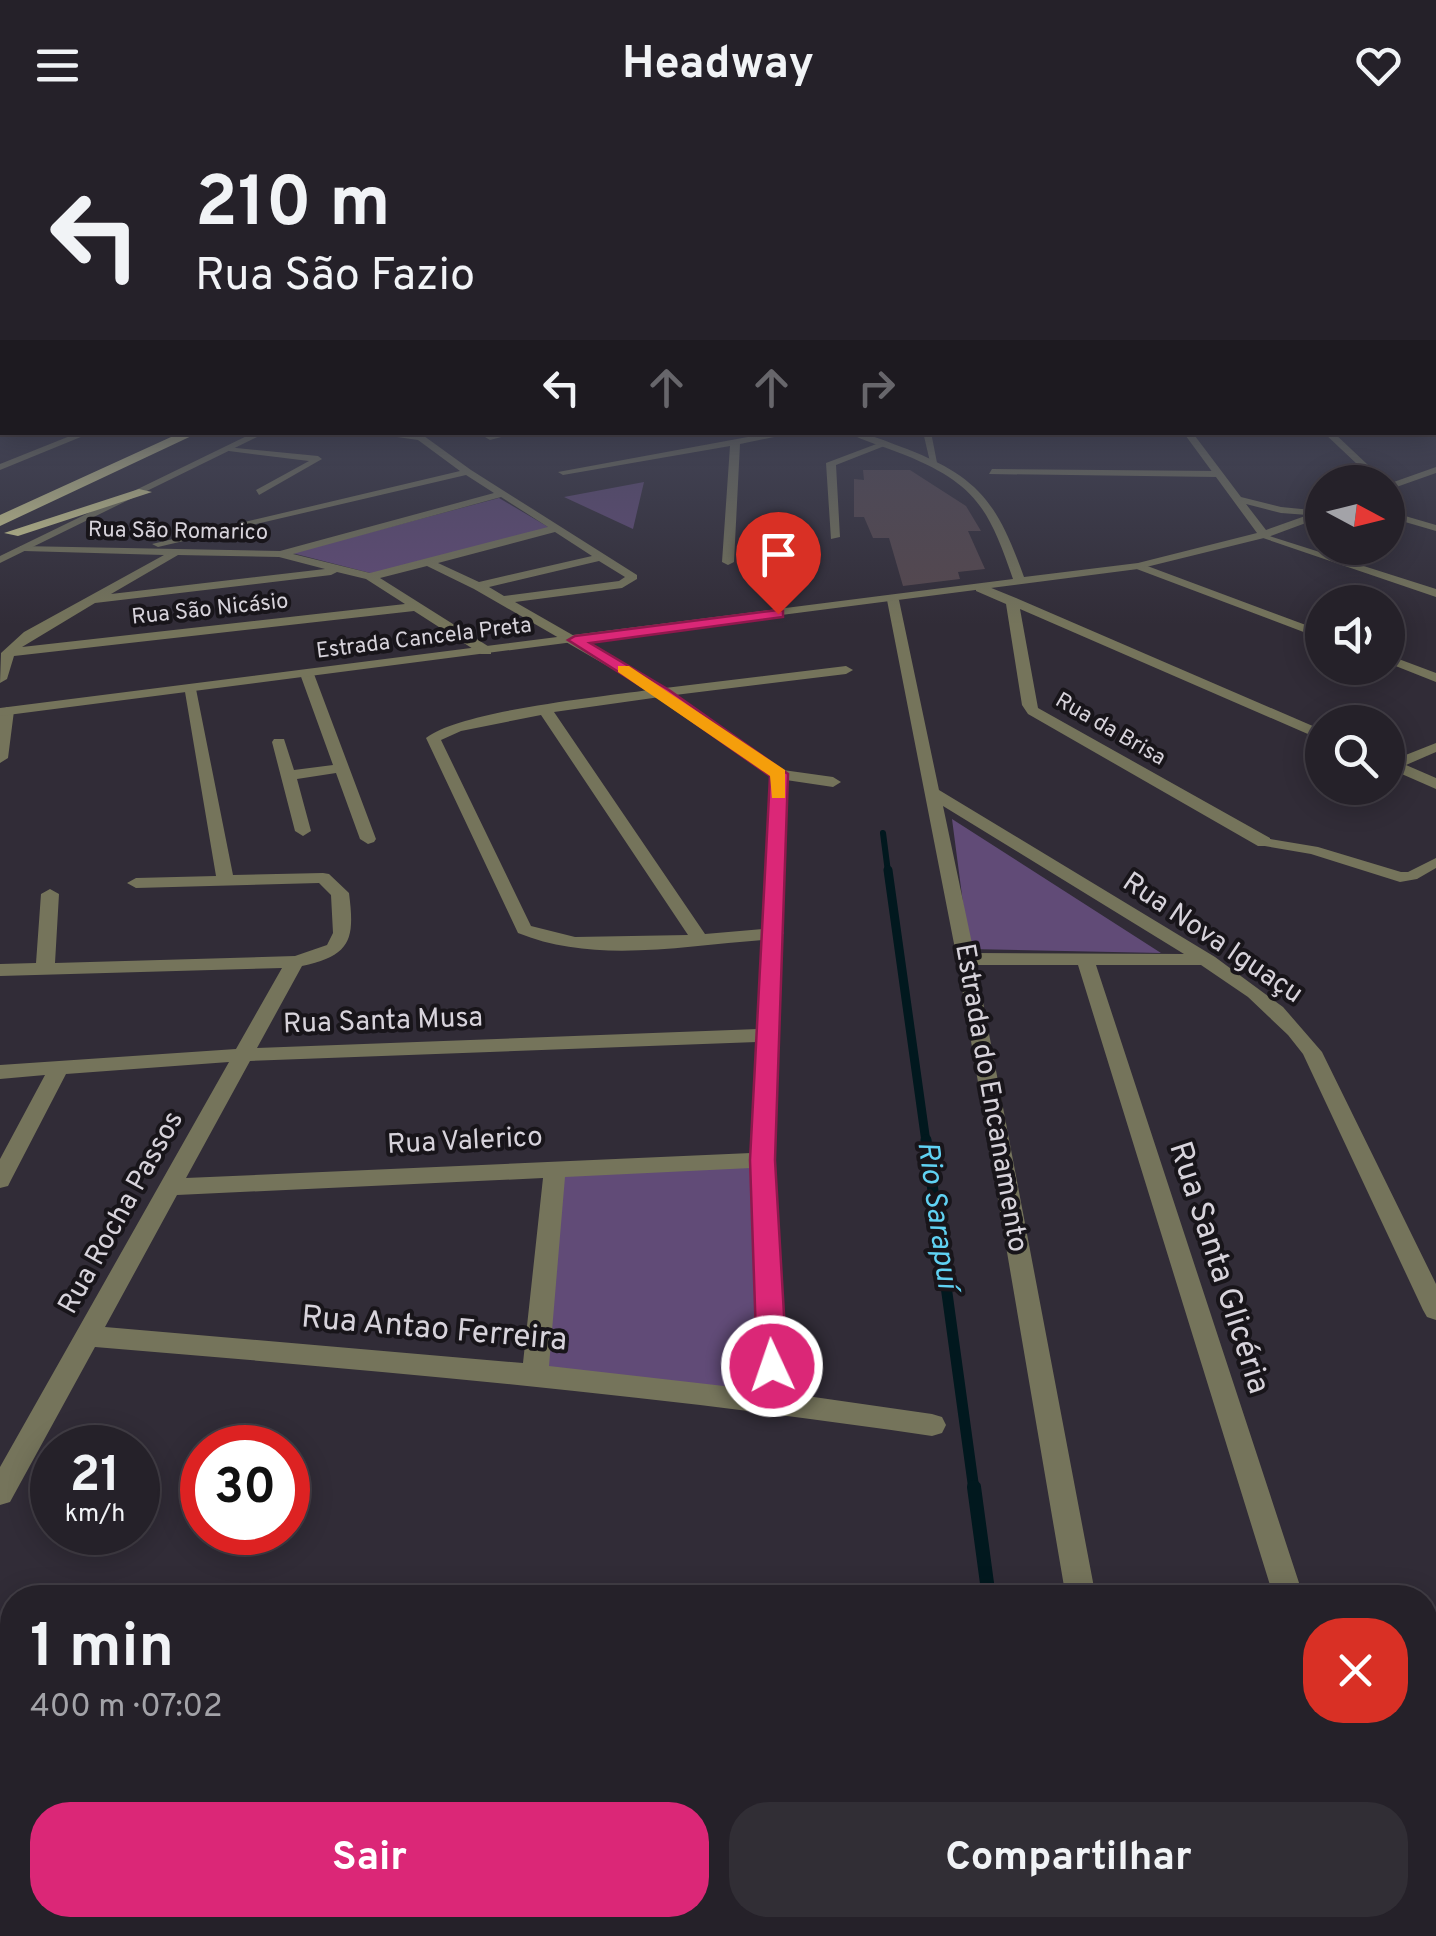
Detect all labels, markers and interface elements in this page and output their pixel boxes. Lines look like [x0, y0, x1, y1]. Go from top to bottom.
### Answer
text: Headway [622, 37, 814, 94]
icon: menu [30, 38, 85, 93]
icon: heart [1351, 38, 1406, 93]
text: 210 m [195, 162, 391, 251]
icon: left [30, 170, 160, 300]
text: Rua São Fazio [195, 249, 475, 306]
icon: left [534, 360, 589, 415]
icon: ahead [639, 360, 694, 415]
icon: ahead [744, 360, 799, 415]
icon: right [849, 360, 904, 415]
north arrow [1305, 465, 1405, 565]
map controls [1305, 465, 1405, 805]
pin [736, 512, 821, 615]
street label: Rua São Romarico [88, 517, 268, 547]
icon: arrive [751, 527, 806, 582]
button: sound [1305, 585, 1405, 685]
street label: Rua São Nicásio [130, 588, 290, 632]
street label: Estrada Cancela Preta [315, 612, 533, 666]
street label: Rua da Brisa [1050, 688, 1170, 772]
button: search [1305, 705, 1405, 805]
street label: Rua Nova Iguaçu [1115, 865, 1309, 1013]
street label: Estrada do Encanamento [945, 941, 1035, 1255]
street label: Rua Santa Musa [282, 1001, 484, 1043]
street label: Rua Rocha Passos [51, 1105, 193, 1321]
street label: Rua Valerico [386, 1120, 544, 1164]
street label: Rua Santa Glicéria [1158, 1137, 1278, 1399]
water label: Rio Sarapuí [907, 1139, 966, 1298]
street label: Rua Antao Ferreira [299, 1298, 569, 1362]
position arrow [720, 1314, 824, 1418]
speed limit sign: 30 [180, 1425, 310, 1555]
text: 21 [70, 1446, 120, 1509]
text: km/h [65, 1499, 125, 1531]
text: 1 min [30, 1612, 174, 1688]
button: close [1303, 1618, 1408, 1723]
text: 400 m · 07:02 [30, 1688, 223, 1728]
button: Sair [30, 1802, 709, 1917]
button: Compartilhar [729, 1802, 1408, 1917]

